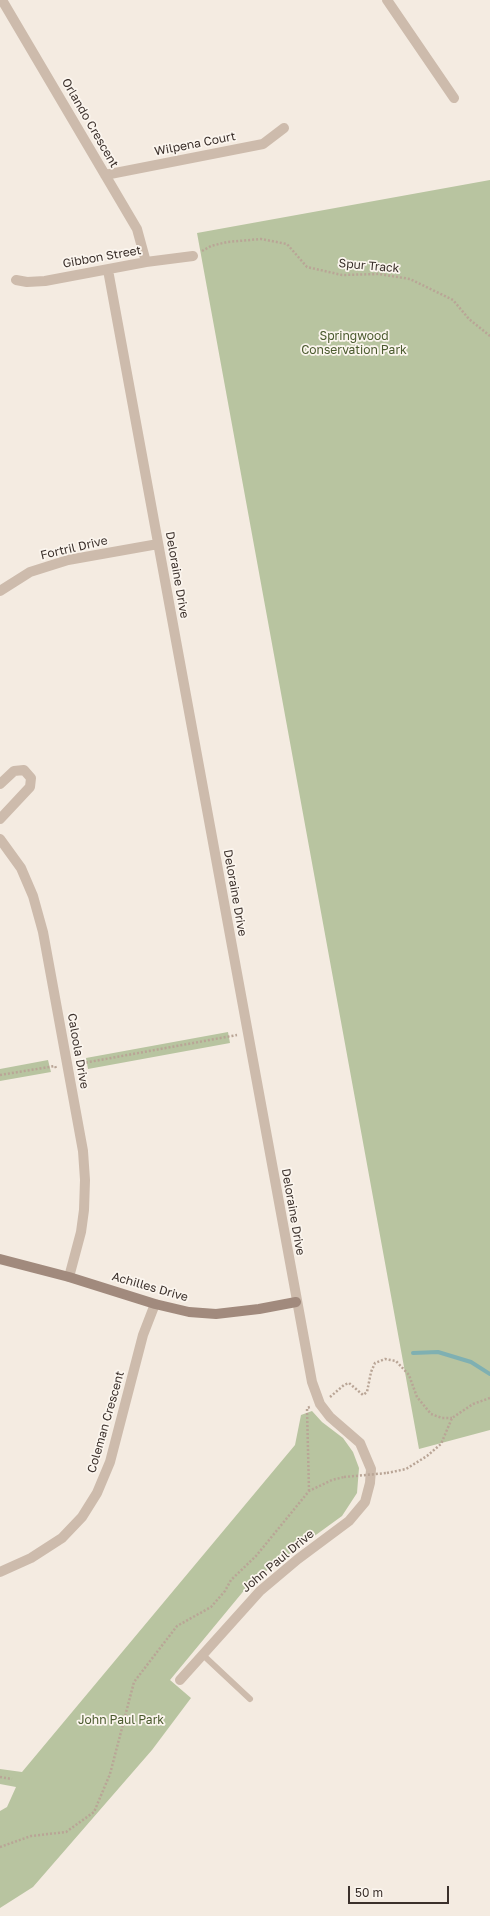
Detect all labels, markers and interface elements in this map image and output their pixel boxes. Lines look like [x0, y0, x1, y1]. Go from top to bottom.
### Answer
street label: Orlando Crescent [59, 76, 121, 170]
street label: Wilpena Court [153, 129, 237, 159]
street label: Gibbon Street [62, 243, 142, 271]
street label: Spur Track [338, 256, 400, 276]
park label: Springwood Conservation Park [301, 329, 407, 357]
street label: Deloraine Drive [162, 530, 192, 620]
street label: Fortril Drive [39, 533, 109, 563]
street label: Deloraine Drive [220, 848, 250, 938]
street label: Caloola Drive [64, 1012, 92, 1090]
street label: Deloraine Drive [278, 1167, 308, 1257]
street label: Achilles Drive [110, 1269, 190, 1305]
street label: Coleman Crescent [85, 1369, 127, 1475]
street label: John Paul Drive [239, 1527, 317, 1595]
park label: John Paul Park [78, 1713, 164, 1727]
scale bar [350, 1878, 451, 1904]
text: 50 m [355, 1885, 383, 1900]

